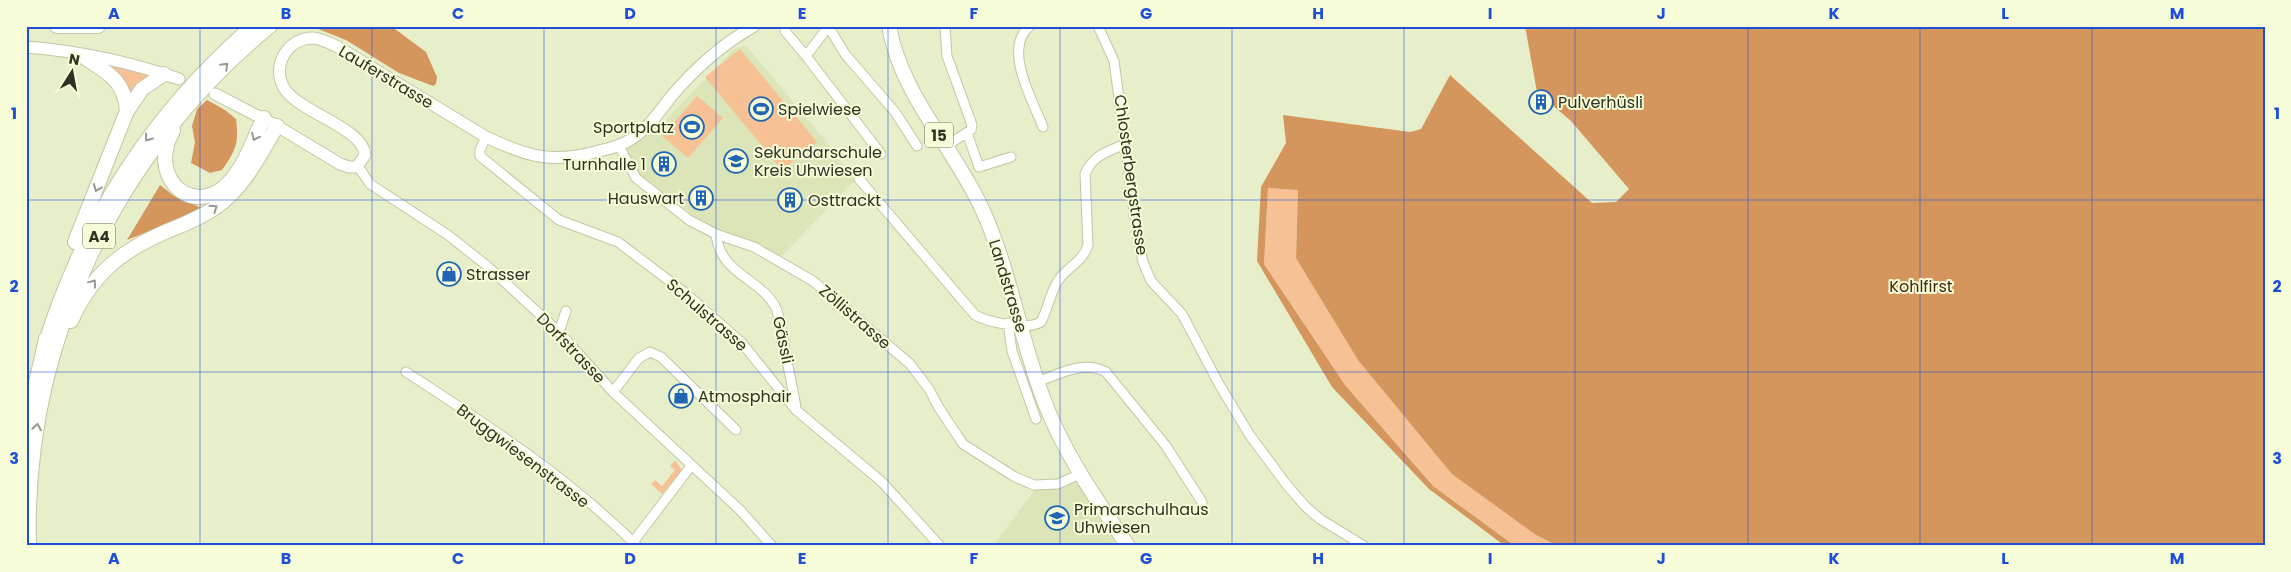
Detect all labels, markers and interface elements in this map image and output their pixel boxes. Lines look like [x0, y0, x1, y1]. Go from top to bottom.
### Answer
text: A [108, 2, 120, 25]
text: B [281, 2, 291, 25]
text: C [452, 2, 464, 25]
text: D [624, 2, 636, 25]
text: E [798, 2, 806, 25]
text: F [970, 2, 979, 25]
text: G [1140, 2, 1152, 25]
text: H [1312, 2, 1324, 25]
text: I [1488, 2, 1492, 25]
text: J [1656, 2, 1666, 25]
text: K [1828, 2, 1840, 25]
text: L [2001, 2, 2009, 25]
text: M [2170, 2, 2184, 25]
street label: Lauferstrasse [334, 40, 438, 114]
north arrow [48, 48, 98, 98]
text: N [67, 48, 82, 70]
one-way arrow [220, 62, 229, 71]
building icon: Pulverhüsli [1528, 89, 1554, 115]
place label: Pulverhüsli [1558, 91, 1643, 114]
street label: Chlosterbergstrasse [1108, 93, 1154, 257]
sports icon: Spielwiese [748, 96, 774, 122]
place label: Spielwiese [778, 98, 861, 121]
text: 1 [11, 102, 17, 125]
text: 1 [2274, 102, 2280, 125]
sports icon: Sportplatz [679, 114, 705, 140]
place label: Sportplatz [593, 116, 674, 139]
road number: 15 [925, 122, 953, 148]
one-way arrow [251, 131, 261, 140]
one-way arrow [145, 132, 154, 142]
place label: Sekundarschule Kreis Uhwiesen [754, 141, 882, 182]
school or university icon: Sekundarschule Kreis Uhwiesen [723, 148, 749, 174]
building icon: Turnhalle 1 [651, 151, 677, 177]
place label: Turnhalle 1 [563, 153, 646, 176]
one-way arrow [93, 183, 104, 192]
building icon: Hauswart [688, 185, 714, 211]
place label: Hauswart [608, 187, 684, 210]
building icon: Osttrackt [777, 187, 803, 213]
place label: Osttrackt [808, 189, 881, 212]
one-way arrow [209, 205, 218, 214]
road number: A4 [83, 224, 115, 248]
street label: Landstrasse [983, 237, 1033, 336]
shop icon: Strasser [436, 261, 462, 287]
place label: Strasser [466, 263, 531, 286]
street label: Schulstrasse [661, 273, 753, 357]
text: 2 [9, 275, 19, 298]
park label: Kohlfirst [1889, 275, 1953, 298]
text: 2 [2272, 275, 2282, 298]
street label: Zöllistrasse [814, 279, 896, 355]
one-way arrow [88, 280, 96, 289]
street label: Dorfstrasse [531, 308, 611, 389]
street label: Gässli [767, 314, 799, 366]
shop icon: Atmosphair [668, 383, 694, 409]
place label: Atmosphair [698, 385, 791, 408]
street label: Bruggwiesenstrasse [452, 398, 594, 514]
one-way arrow [32, 423, 42, 432]
text: 3 [9, 447, 19, 470]
text: 3 [2272, 447, 2282, 470]
place label: Primarschulhaus Uhwiesen [1074, 498, 1209, 539]
school or university icon: Primarschulhaus Uhwiesen [1044, 505, 1070, 531]
text: A [108, 547, 120, 570]
text: B [281, 547, 291, 570]
text: C [452, 547, 464, 570]
text: D [624, 547, 636, 570]
text: E [798, 547, 806, 570]
text: F [970, 547, 979, 570]
text: G [1140, 547, 1152, 570]
text: H [1312, 547, 1324, 570]
text: I [1488, 547, 1492, 570]
text: J [1656, 547, 1666, 570]
text: K [1828, 547, 1840, 570]
text: L [2001, 547, 2009, 570]
text: M [2170, 547, 2184, 570]

